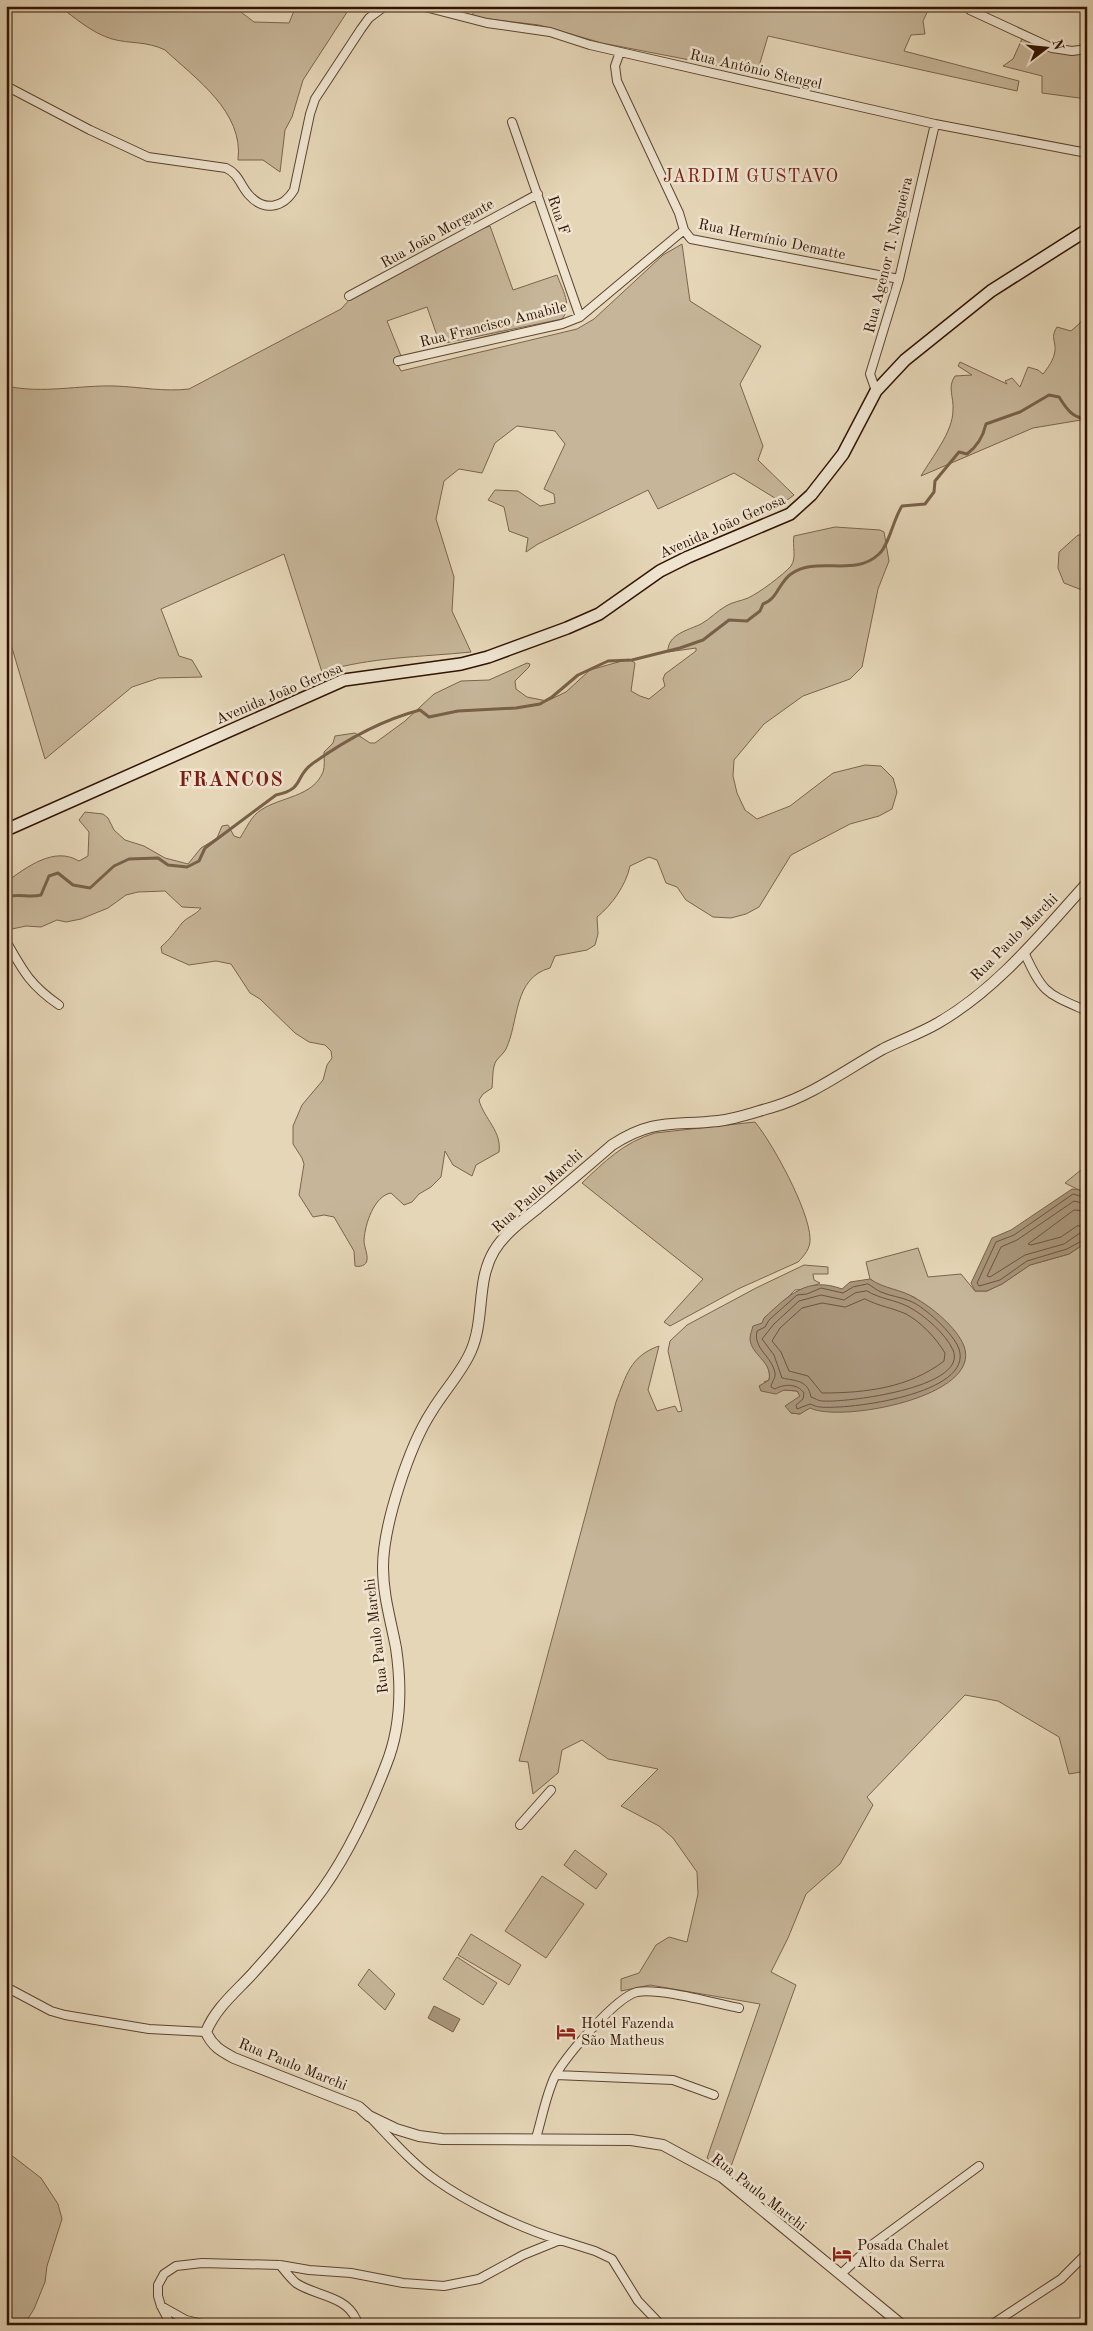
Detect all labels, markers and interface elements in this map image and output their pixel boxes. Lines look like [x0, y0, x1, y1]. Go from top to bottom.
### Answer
north arrow [1020, 22, 1070, 72]
text: N [1049, 38, 1066, 52]
street label: Rua Antônio Stengel [688, 48, 823, 93]
district label: JARDIM GUSTAVO [663, 168, 839, 186]
street label: Rua Agenor T. Nogueira [863, 175, 916, 335]
street label: Rua F [544, 194, 571, 237]
street label: Rua João Morgante [379, 197, 497, 272]
street label: Rua Hermínio Dematte [697, 218, 847, 263]
street label: Rua Francisco Amabile [418, 300, 568, 351]
street label: Avenida João Gerosa [657, 493, 788, 562]
street label: Avenida João Gerosa [214, 661, 346, 728]
district label: FRANCOS [178, 771, 284, 791]
street label: Rua Paulo Marchi [969, 892, 1061, 984]
street label: Rua Paulo Marchi [490, 1148, 586, 1236]
street label: Rua Paulo Marchi [363, 1577, 392, 1694]
place label: Hotel Fazenda São Matheus [581, 2017, 675, 2049]
hotel icon: Hotel Fazenda São Matheus [555, 2021, 577, 2043]
street label: Rua Paulo Marchi [236, 2037, 349, 2094]
street label: Rua Paulo Marchi [708, 2152, 808, 2235]
place label: Posada Chalet Alto da Serra [857, 2239, 949, 2271]
hotel icon: Posada Chalet Alto da Serra [831, 2243, 853, 2265]

